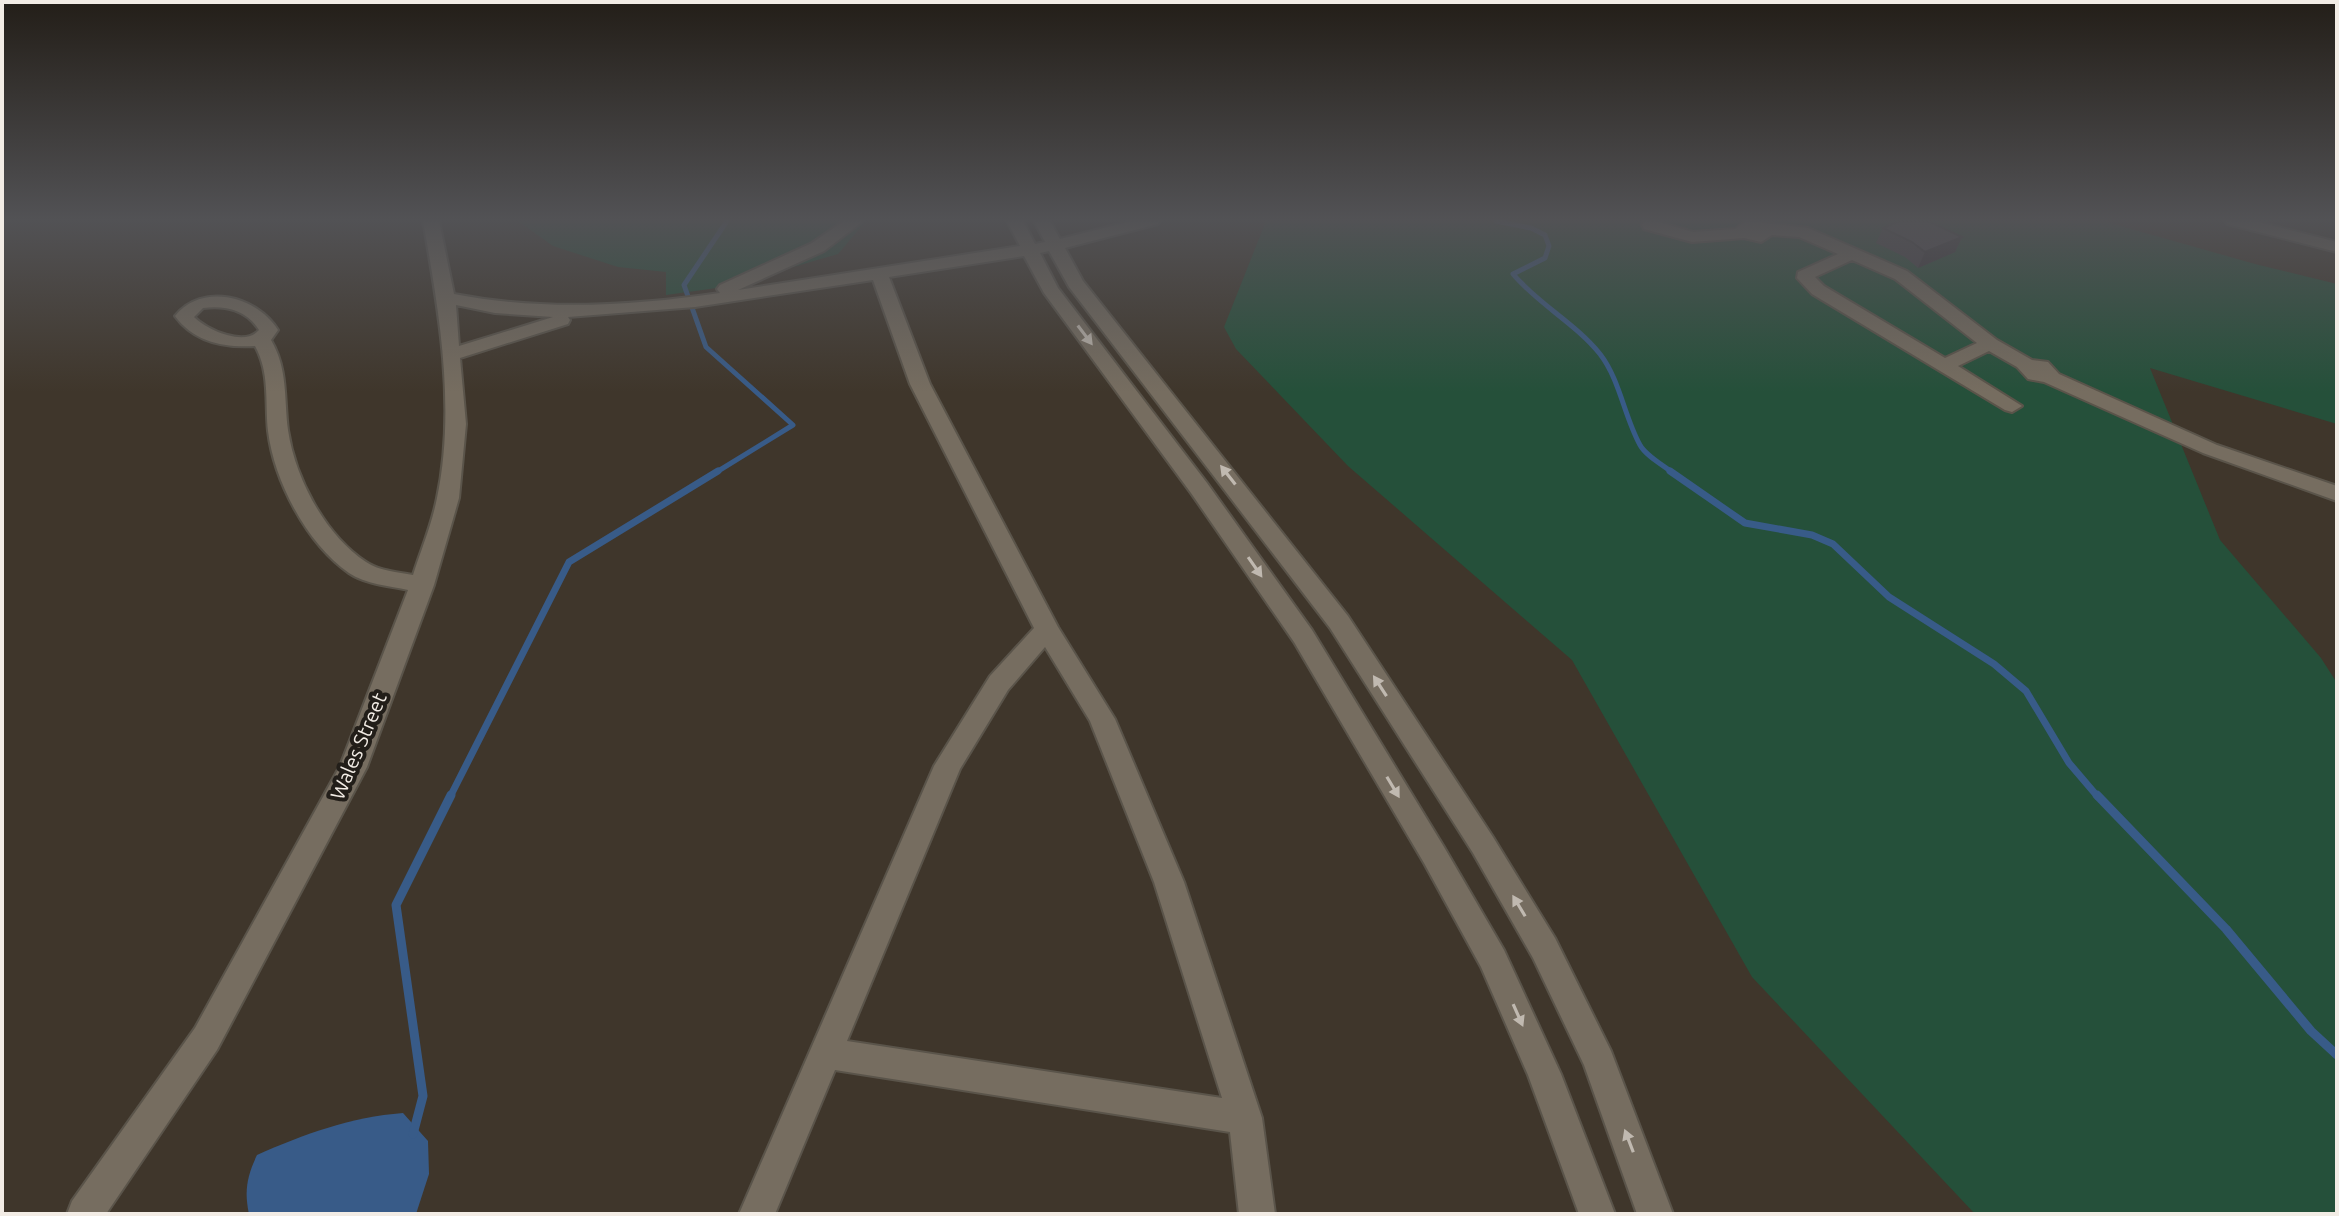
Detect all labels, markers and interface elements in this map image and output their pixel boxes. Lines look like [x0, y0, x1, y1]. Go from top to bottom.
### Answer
one-way arrow [1076, 325, 1092, 345]
one-way arrow [1220, 465, 1236, 485]
one-way arrow [1247, 557, 1262, 578]
one-way arrow [1373, 675, 1388, 696]
street label: Wales Street [325, 689, 391, 803]
one-way arrow [1386, 776, 1400, 798]
one-way arrow [1512, 894, 1526, 917]
one-way arrow [1511, 1003, 1524, 1027]
one-way arrow [1622, 1129, 1634, 1153]

